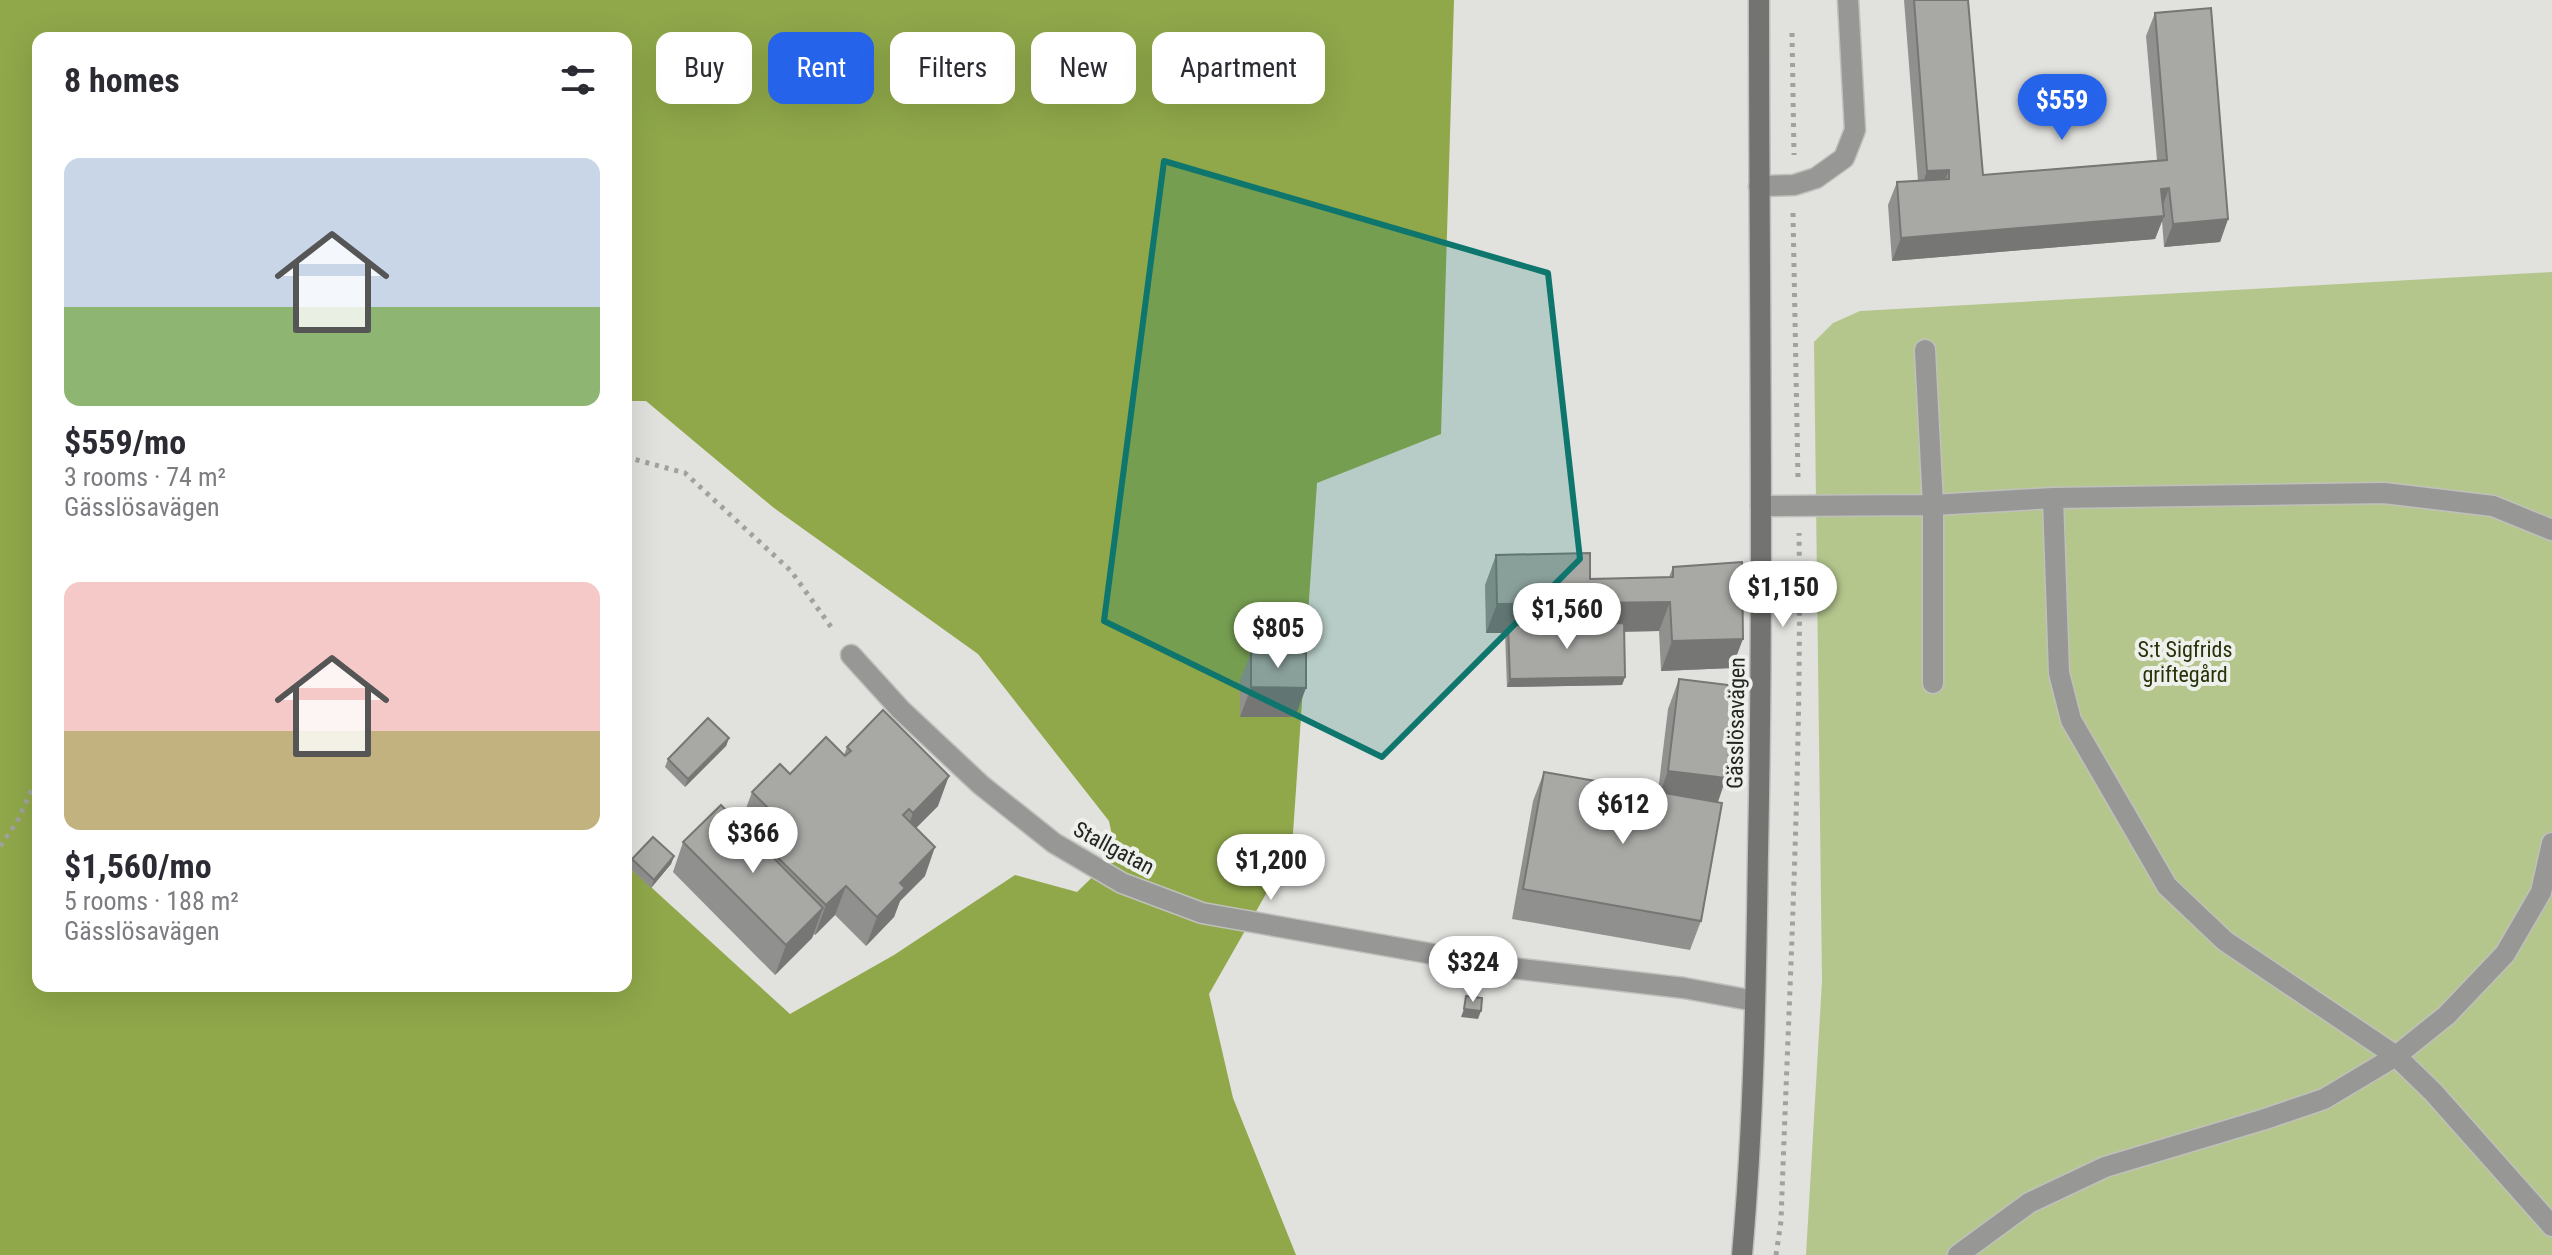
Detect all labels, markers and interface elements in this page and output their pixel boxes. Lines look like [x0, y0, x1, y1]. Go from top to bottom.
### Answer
chip: Buy [656, 32, 752, 104]
chip: Rent [768, 32, 874, 104]
chip: Filters [890, 32, 1015, 104]
chip: New [1031, 32, 1136, 104]
chip: Apartment [1152, 32, 1325, 104]
icon: filters [556, 58, 600, 102]
text: 8 homes [64, 60, 180, 100]
pin: $559 [2015, 74, 2109, 142]
text: $559 [2036, 85, 2088, 115]
icon: home [260, 210, 404, 354]
text: $559/mo [64, 422, 186, 462]
text: 3 rooms · 74 m² [64, 462, 226, 492]
text: Gässlösavägen [64, 492, 220, 522]
pin: $1,150 [1718, 561, 1848, 629]
text: $1,150 [1747, 572, 1819, 602]
pin: $1,560 [1502, 583, 1632, 651]
text: $1,560 [1531, 594, 1603, 624]
pin: $805 [1231, 602, 1325, 670]
text: $805 [1252, 613, 1304, 643]
icon: home [260, 634, 404, 778]
park label: S:t Sigfrids griftegård [2137, 637, 2233, 687]
street label: Gässlösavägen [1722, 657, 1750, 789]
pin: $612 [1576, 778, 1670, 846]
text: $612 [1597, 789, 1649, 819]
pin: $366 [706, 807, 800, 875]
street label: Stallgatan [1069, 816, 1159, 880]
text: $366 [727, 818, 779, 848]
pin: $1,200 [1206, 834, 1336, 902]
text: $1,200 [1235, 845, 1307, 875]
text: $1,560/mo [64, 846, 212, 886]
text: 5 rooms · 188 m² [64, 886, 239, 916]
text: Gässlösavägen [64, 916, 220, 946]
pin: $324 [1426, 936, 1520, 1004]
text: $324 [1447, 947, 1499, 977]

